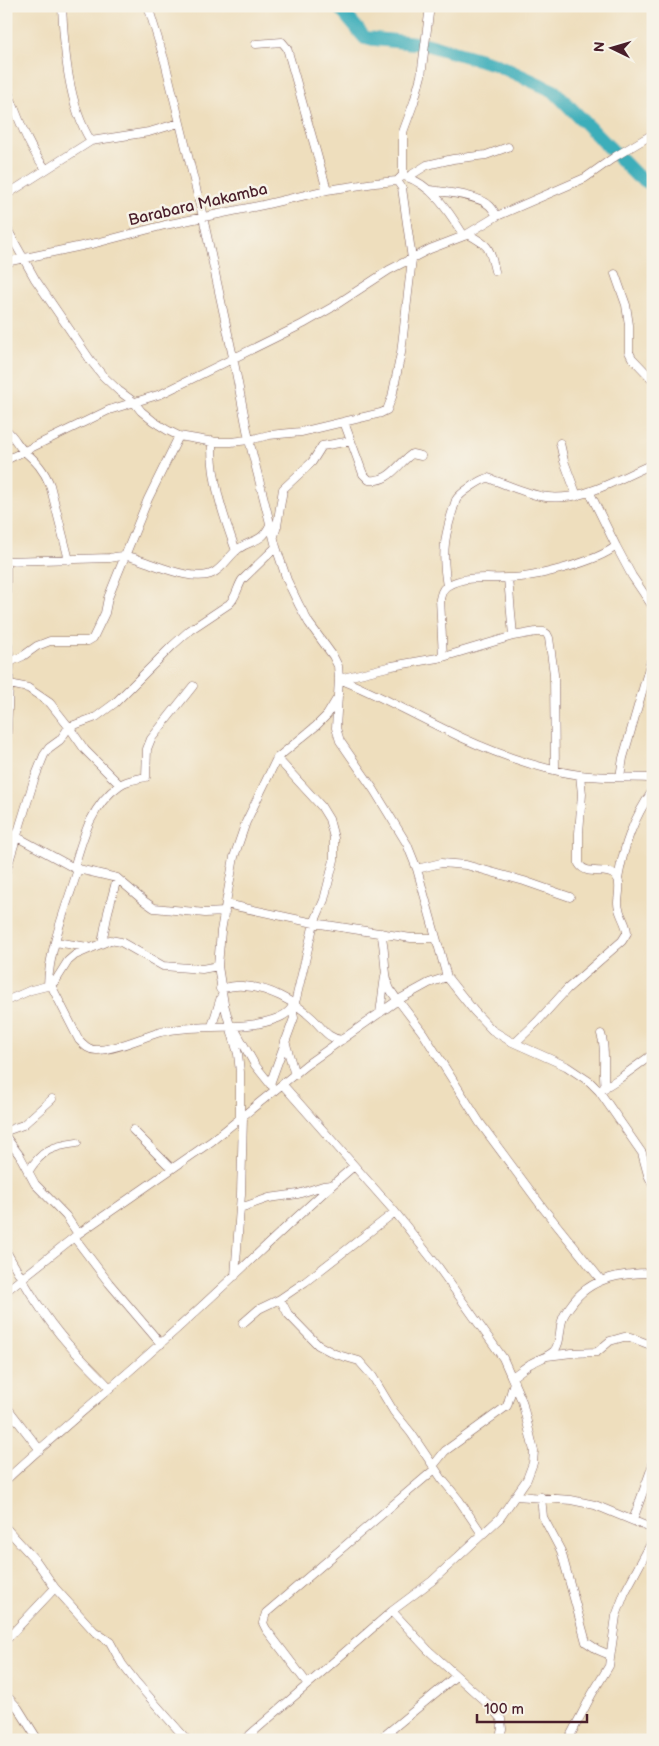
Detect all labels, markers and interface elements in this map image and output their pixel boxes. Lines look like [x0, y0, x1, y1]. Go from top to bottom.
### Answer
north arrow [586, 22, 636, 72]
text: N [591, 41, 608, 53]
street label: Barabara Makamba [127, 180, 269, 230]
scale bar [477, 1691, 586, 1723]
text: 100 m [484, 1700, 524, 1719]

